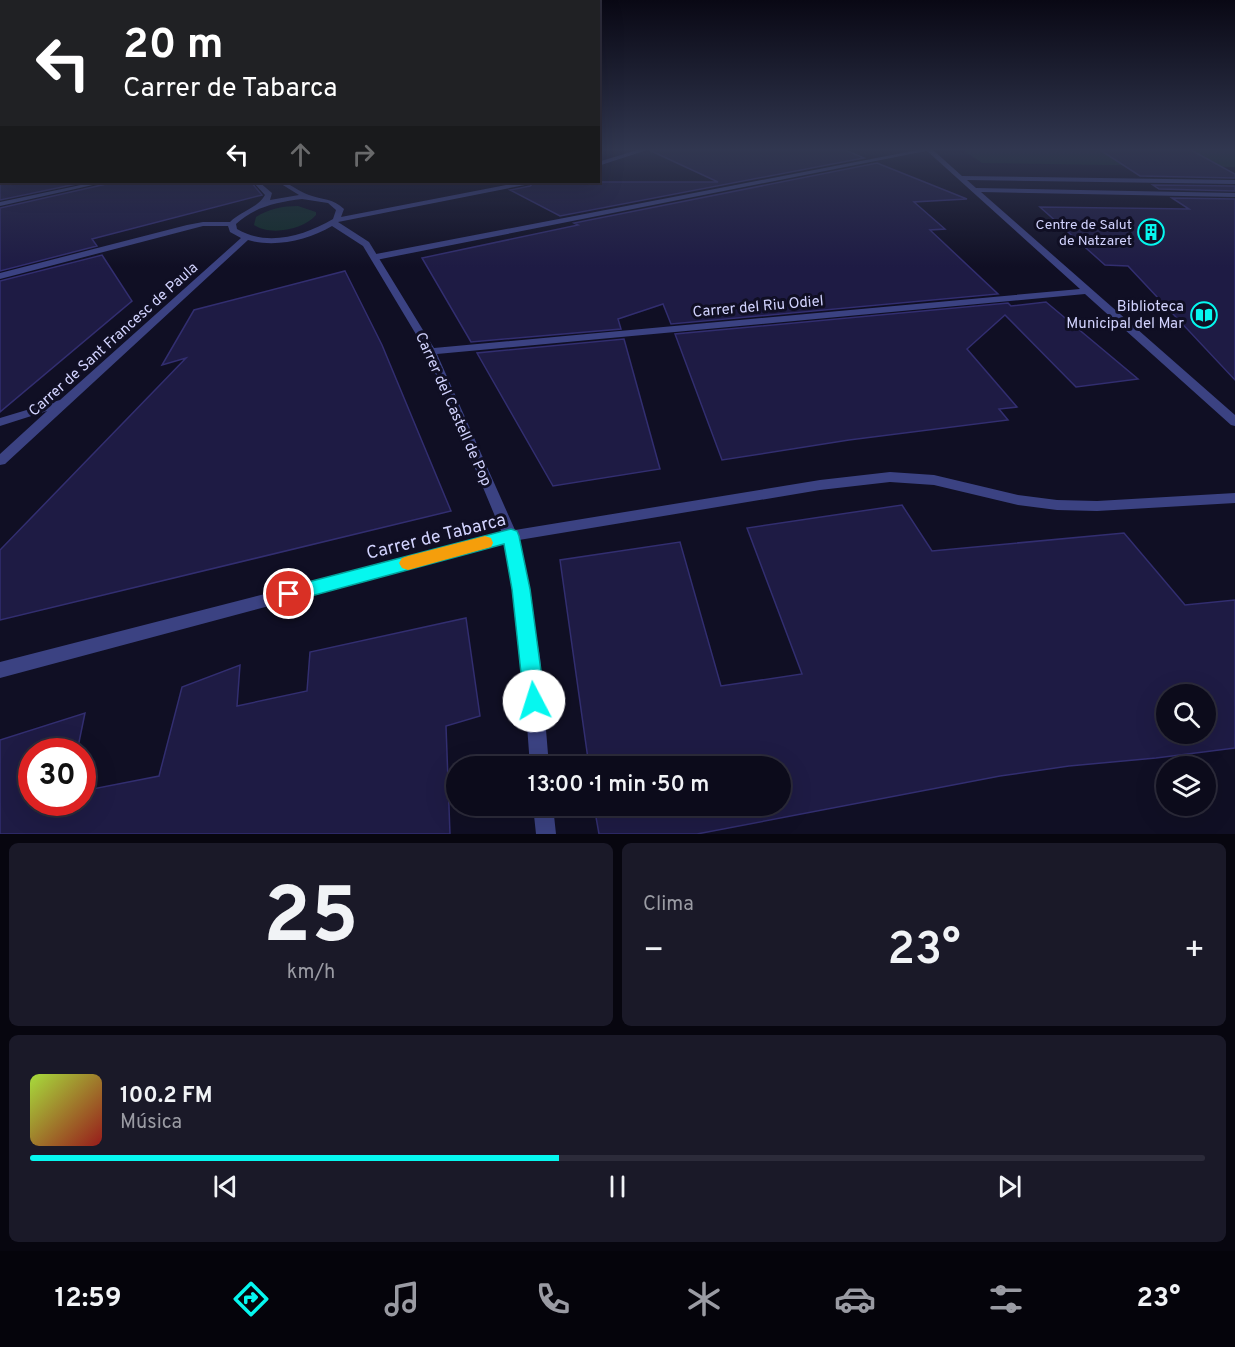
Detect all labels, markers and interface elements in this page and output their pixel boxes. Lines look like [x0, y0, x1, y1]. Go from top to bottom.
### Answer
text: 20 m [123, 20, 224, 73]
icon: left [24, 24, 102, 102]
text: Carrer de Tabarca [123, 72, 337, 106]
icon: left [221, 138, 254, 171]
icon: ahead [284, 138, 317, 171]
icon: right [347, 138, 380, 171]
place label: Centre de Salut de Natzaret [1036, 217, 1132, 250]
building icon: Centre de Salut de Natzaret [1136, 217, 1166, 247]
street label: Carrer de Sant Francesc de Paula [25, 259, 203, 421]
street label: Carrer del Riu Odiel [692, 292, 824, 323]
place label: Biblioteca Municipal del Mar [1066, 298, 1184, 334]
library icon: Biblioteca Municipal del Mar [1189, 300, 1219, 330]
street label: Carrer del Castell de Pop [410, 330, 495, 489]
street label: Carrer de Tabarca [364, 509, 508, 566]
pin [263, 568, 314, 619]
icon: arrive [272, 577, 305, 610]
position arrow [502, 669, 566, 733]
map controls [1156, 684, 1216, 816]
button: search [1156, 684, 1216, 744]
speed limit sign: 30 [18, 738, 96, 816]
button: layers [1156, 756, 1216, 816]
text: 13:00 · 1 min · 50 m [528, 772, 709, 799]
text: 25 [263, 871, 359, 970]
text: Clima [643, 892, 694, 918]
text: 23° [887, 923, 961, 980]
text: − [643, 931, 664, 973]
text: + [1184, 931, 1205, 973]
text: km/h [287, 960, 335, 986]
text: 100.2 FM [120, 1083, 213, 1110]
text: Música [120, 1110, 182, 1136]
icon: previous [209, 1170, 242, 1203]
icon: pause [601, 1170, 634, 1203]
icon: next [993, 1170, 1026, 1203]
icon: directions [230, 1278, 272, 1320]
icon: music [381, 1278, 423, 1320]
icon: phone [532, 1278, 574, 1320]
icon: climate [683, 1278, 725, 1320]
icon: car [834, 1278, 876, 1320]
icon: filters [985, 1278, 1027, 1320]
text: 12:59 [55, 1282, 121, 1316]
text: 23° [1136, 1282, 1180, 1316]

